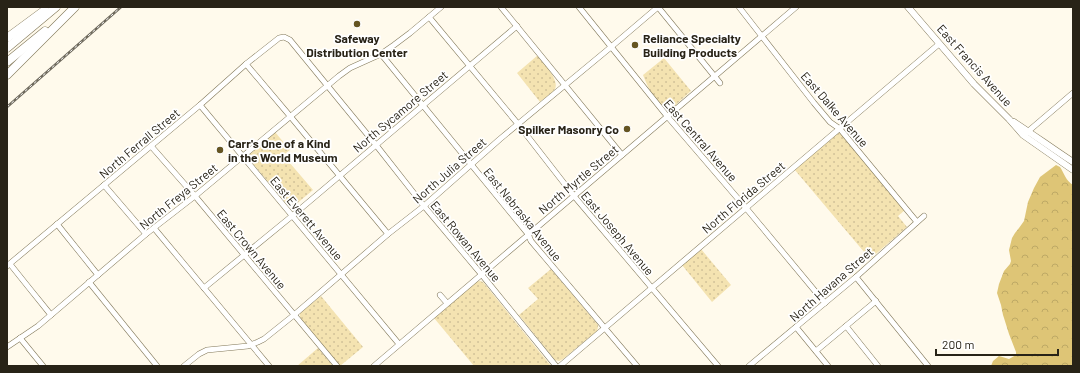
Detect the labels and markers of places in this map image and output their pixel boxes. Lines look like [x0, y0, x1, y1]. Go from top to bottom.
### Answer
marker: Safeway Distribution Center [352, 19, 362, 29]
place label: Safeway Distribution Center [306, 31, 408, 59]
place label: Reliance Specialty Building Products [643, 31, 741, 59]
marker: Reliance Specialty Building Products [630, 40, 640, 50]
place label: Spilker Masonry Co [518, 122, 619, 136]
marker: Spilker Masonry Co [622, 124, 632, 134]
place label: Carr's One of a Kind in the World Museum [228, 136, 338, 164]
marker: Carr's One of a Kind in the World Museum [215, 145, 225, 155]

